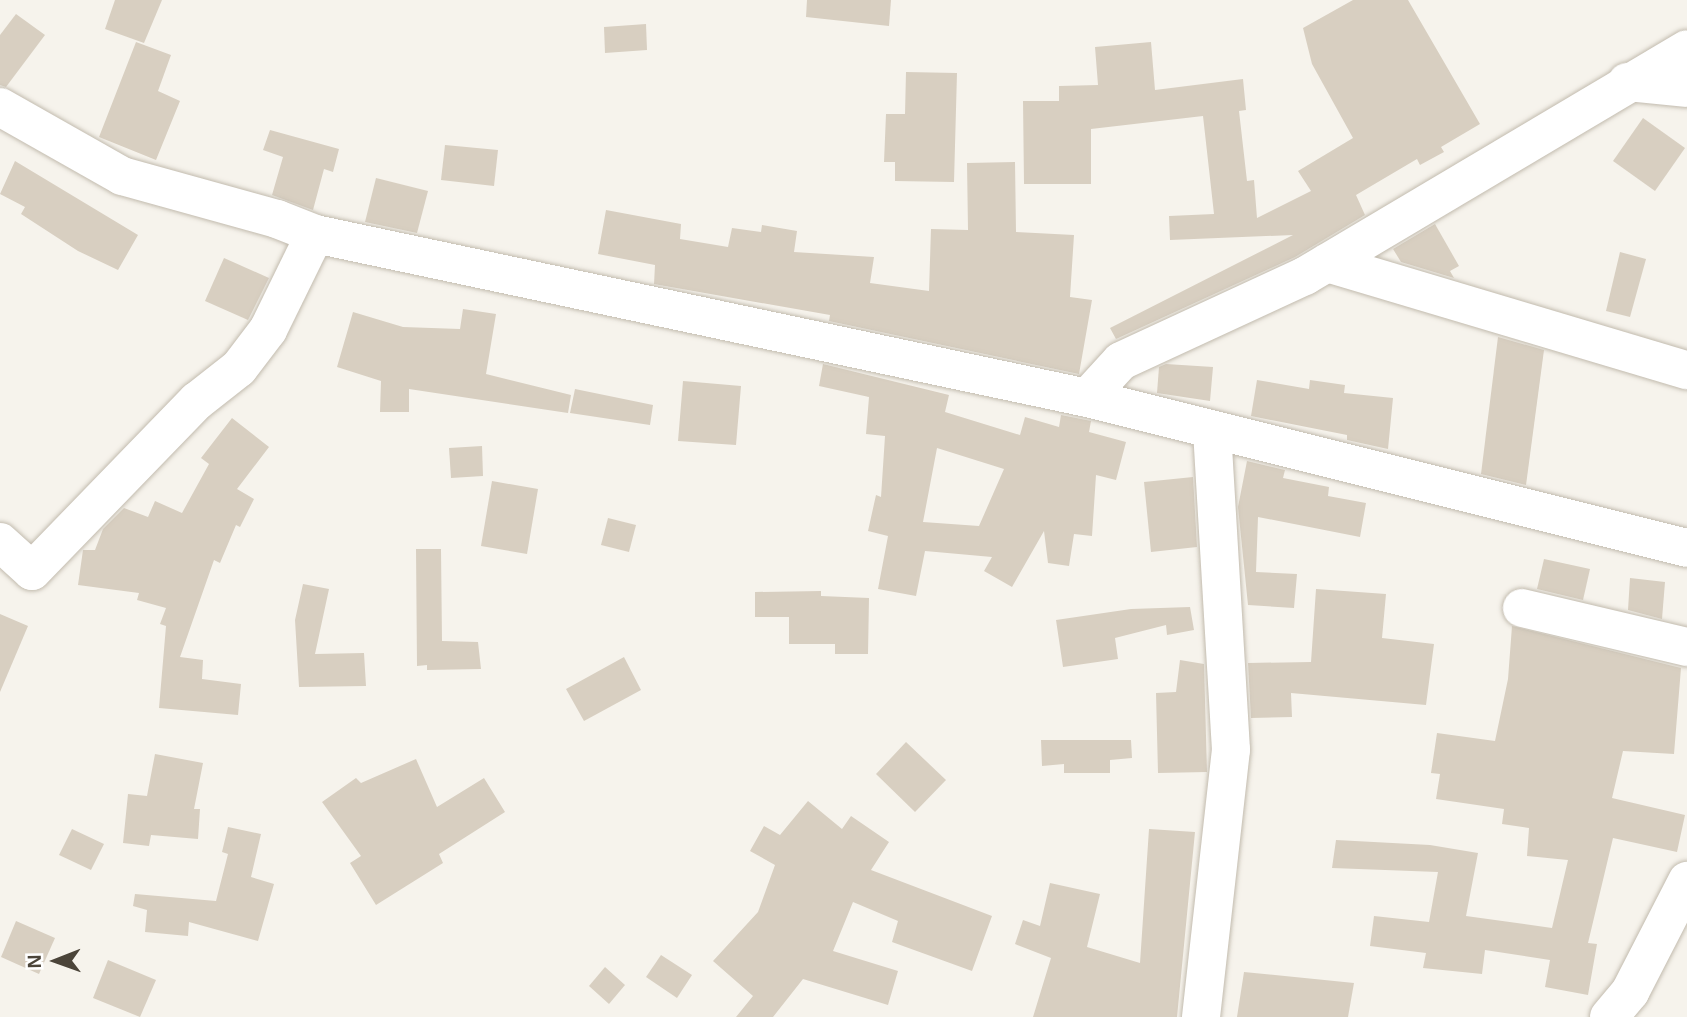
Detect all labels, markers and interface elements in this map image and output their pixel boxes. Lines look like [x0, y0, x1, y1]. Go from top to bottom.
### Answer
north arrow [21, 926, 91, 996]
text: N [24, 954, 45, 968]

